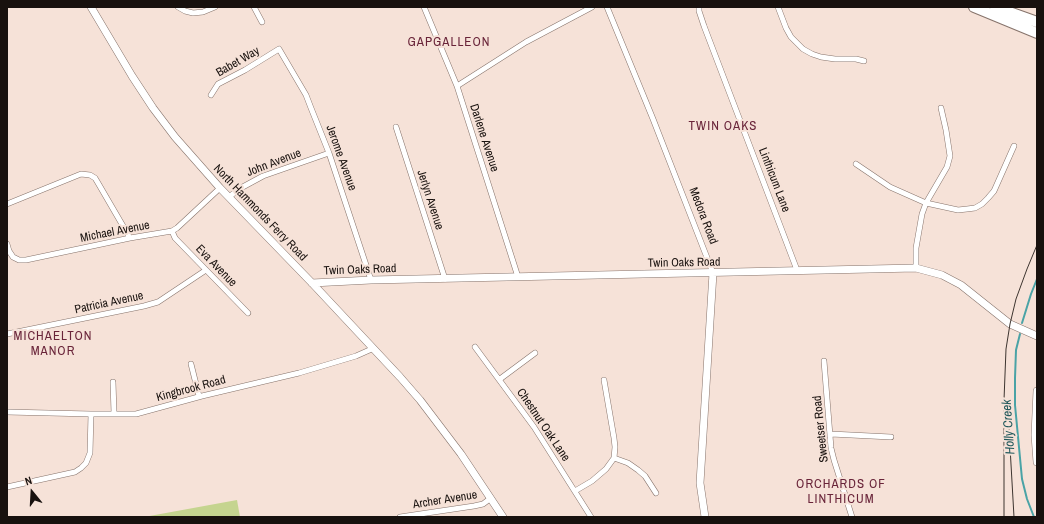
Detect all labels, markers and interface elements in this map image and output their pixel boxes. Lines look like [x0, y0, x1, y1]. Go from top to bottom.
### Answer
district label: GAPGALLEON [408, 35, 490, 51]
street label: Babet Way [214, 44, 262, 80]
street label: Darlene Avenue [466, 102, 502, 174]
district label: TWIN OAKS [689, 119, 757, 135]
street label: Jerome Avenue [322, 123, 360, 193]
street label: John Avenue [245, 146, 303, 180]
street label: Linthicum Lane [755, 146, 793, 214]
street label: North Hammonds Ferry Road [210, 162, 310, 264]
street label: Jerlyn Avenue [414, 168, 446, 232]
street label: Medora Road [686, 186, 720, 246]
street label: Michael Avenue [79, 218, 151, 246]
street label: Eva Avenue [192, 242, 240, 290]
street label: Twin Oaks Road [648, 255, 720, 271]
street label: Twin Oaks Road [323, 262, 397, 278]
street label: Patricia Avenue [73, 289, 145, 317]
district label: MICHAELTON MANOR [14, 329, 92, 360]
street label: Kingbrook Road [155, 373, 227, 405]
street label: Chestnut Oak Lane [513, 386, 573, 464]
street label: Sweetser Road [810, 395, 832, 463]
water label: Holly Creek [999, 399, 1019, 455]
north arrow [12, 472, 52, 512]
text: N [23, 473, 34, 488]
district label: ORCHARDS OF LINTHICUM [796, 477, 886, 508]
street label: Archer Avenue [412, 488, 478, 512]

